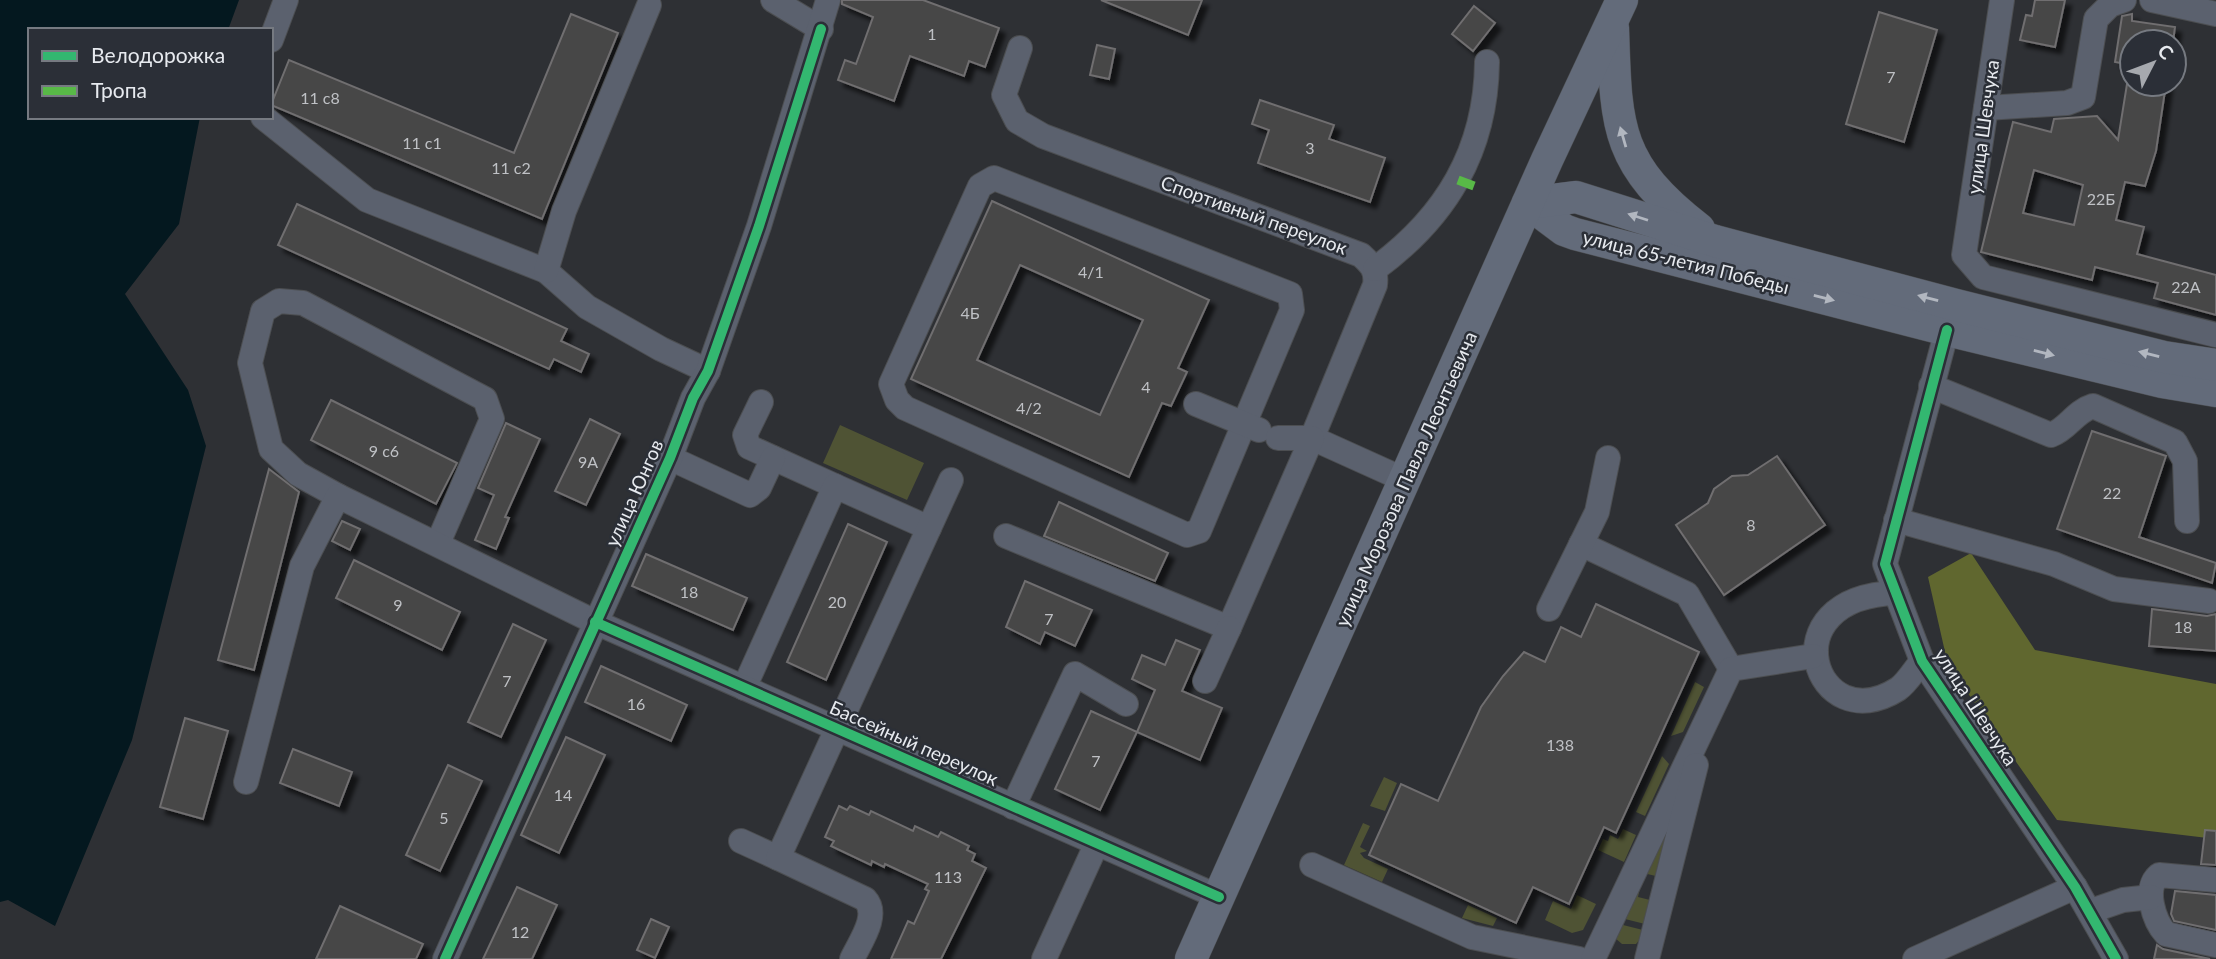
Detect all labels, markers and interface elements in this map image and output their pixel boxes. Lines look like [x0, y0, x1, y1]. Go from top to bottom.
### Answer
house number: 1 [927, 24, 937, 43]
legend [28, 28, 273, 119]
north arrow [2118, 28, 2188, 98]
text: С [2153, 39, 2179, 64]
text: Велодорожка [91, 42, 225, 67]
street label: улица Шевчука [1962, 58, 2003, 195]
house number: 7 [1886, 67, 1896, 86]
text: Тропа [91, 77, 147, 102]
house number: 11 с8 [300, 88, 340, 107]
one-way arrow [1617, 127, 1627, 148]
house number: 11 с1 [402, 133, 442, 152]
house number: 3 [1305, 138, 1315, 157]
house number: 11 с2 [491, 158, 531, 177]
street label: Спортивный переулок [1158, 170, 1351, 259]
house number: 22Б [2087, 189, 2115, 208]
one-way arrow [1628, 211, 1649, 221]
street label: улица 65-летия Победы [1581, 225, 1792, 298]
house number: 4/1 [1078, 262, 1104, 281]
house number: 22А [2171, 277, 2201, 296]
one-way arrow [1917, 292, 1938, 302]
one-way arrow [1813, 293, 1835, 304]
house number: 4Б [960, 303, 980, 322]
street label: улица Морозова Павла Леонтьевича [1330, 328, 1481, 630]
one-way arrow [2033, 348, 2055, 359]
one-way arrow [2138, 348, 2160, 359]
house number: 4 [1141, 377, 1151, 396]
house number: 4/2 [1016, 398, 1042, 417]
street label: улица Юнгов [600, 436, 667, 550]
house number: 9 с6 [369, 441, 399, 460]
house number: 9А [578, 452, 598, 471]
house number: 22 [2103, 483, 2121, 502]
house number: 8 [1746, 515, 1756, 534]
house number: 18 [680, 582, 698, 601]
house number: 20 [828, 592, 846, 611]
house number: 9 [393, 595, 403, 614]
house number: 7 [1044, 609, 1054, 628]
house number: 18 [2174, 617, 2192, 636]
street label: улица Шевчука [1930, 644, 2023, 770]
house number: 7 [502, 671, 512, 690]
house number: 16 [627, 694, 645, 713]
street label: Бассейный переулок [826, 695, 1002, 790]
house number: 138 [1546, 735, 1574, 754]
house number: 7 [1091, 751, 1101, 770]
house number: 14 [554, 785, 572, 804]
house number: 5 [439, 808, 449, 827]
house number: 113 [934, 867, 962, 886]
house number: 12 [511, 922, 529, 941]

